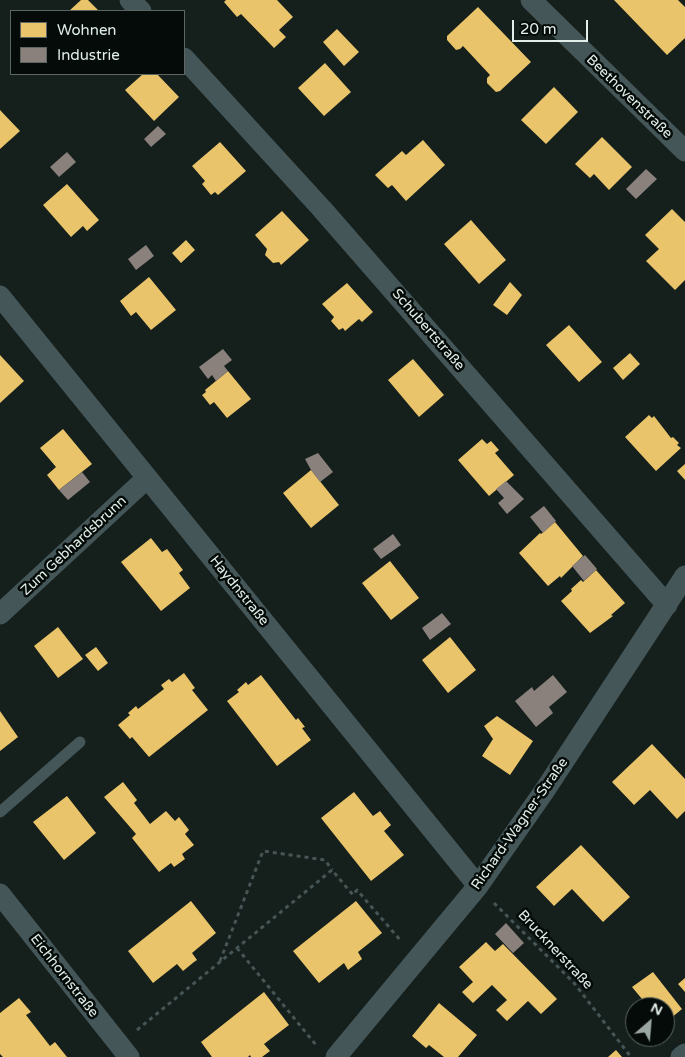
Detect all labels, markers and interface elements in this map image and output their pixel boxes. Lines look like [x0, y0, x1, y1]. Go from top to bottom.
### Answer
legend [10, 10, 185, 75]
scale bar [515, 10, 591, 42]
text: 20 m [520, 20, 557, 38]
text: Wohnen [57, 21, 117, 39]
text: Industrie [57, 46, 120, 64]
street label: Beethovenstraße [582, 52, 676, 142]
street label: Schubertstraße [388, 286, 468, 374]
street label: Zum Gebhardsbrunn [18, 493, 130, 599]
street label: Haydnstraße [206, 553, 272, 629]
street label: Richard-Wagner-Straße [468, 755, 572, 893]
street label: Brucknerstraße [514, 907, 596, 993]
street label: Eichhornstraße [26, 931, 102, 1021]
north arrow [625, 997, 675, 1047]
text: N [648, 999, 665, 1019]

